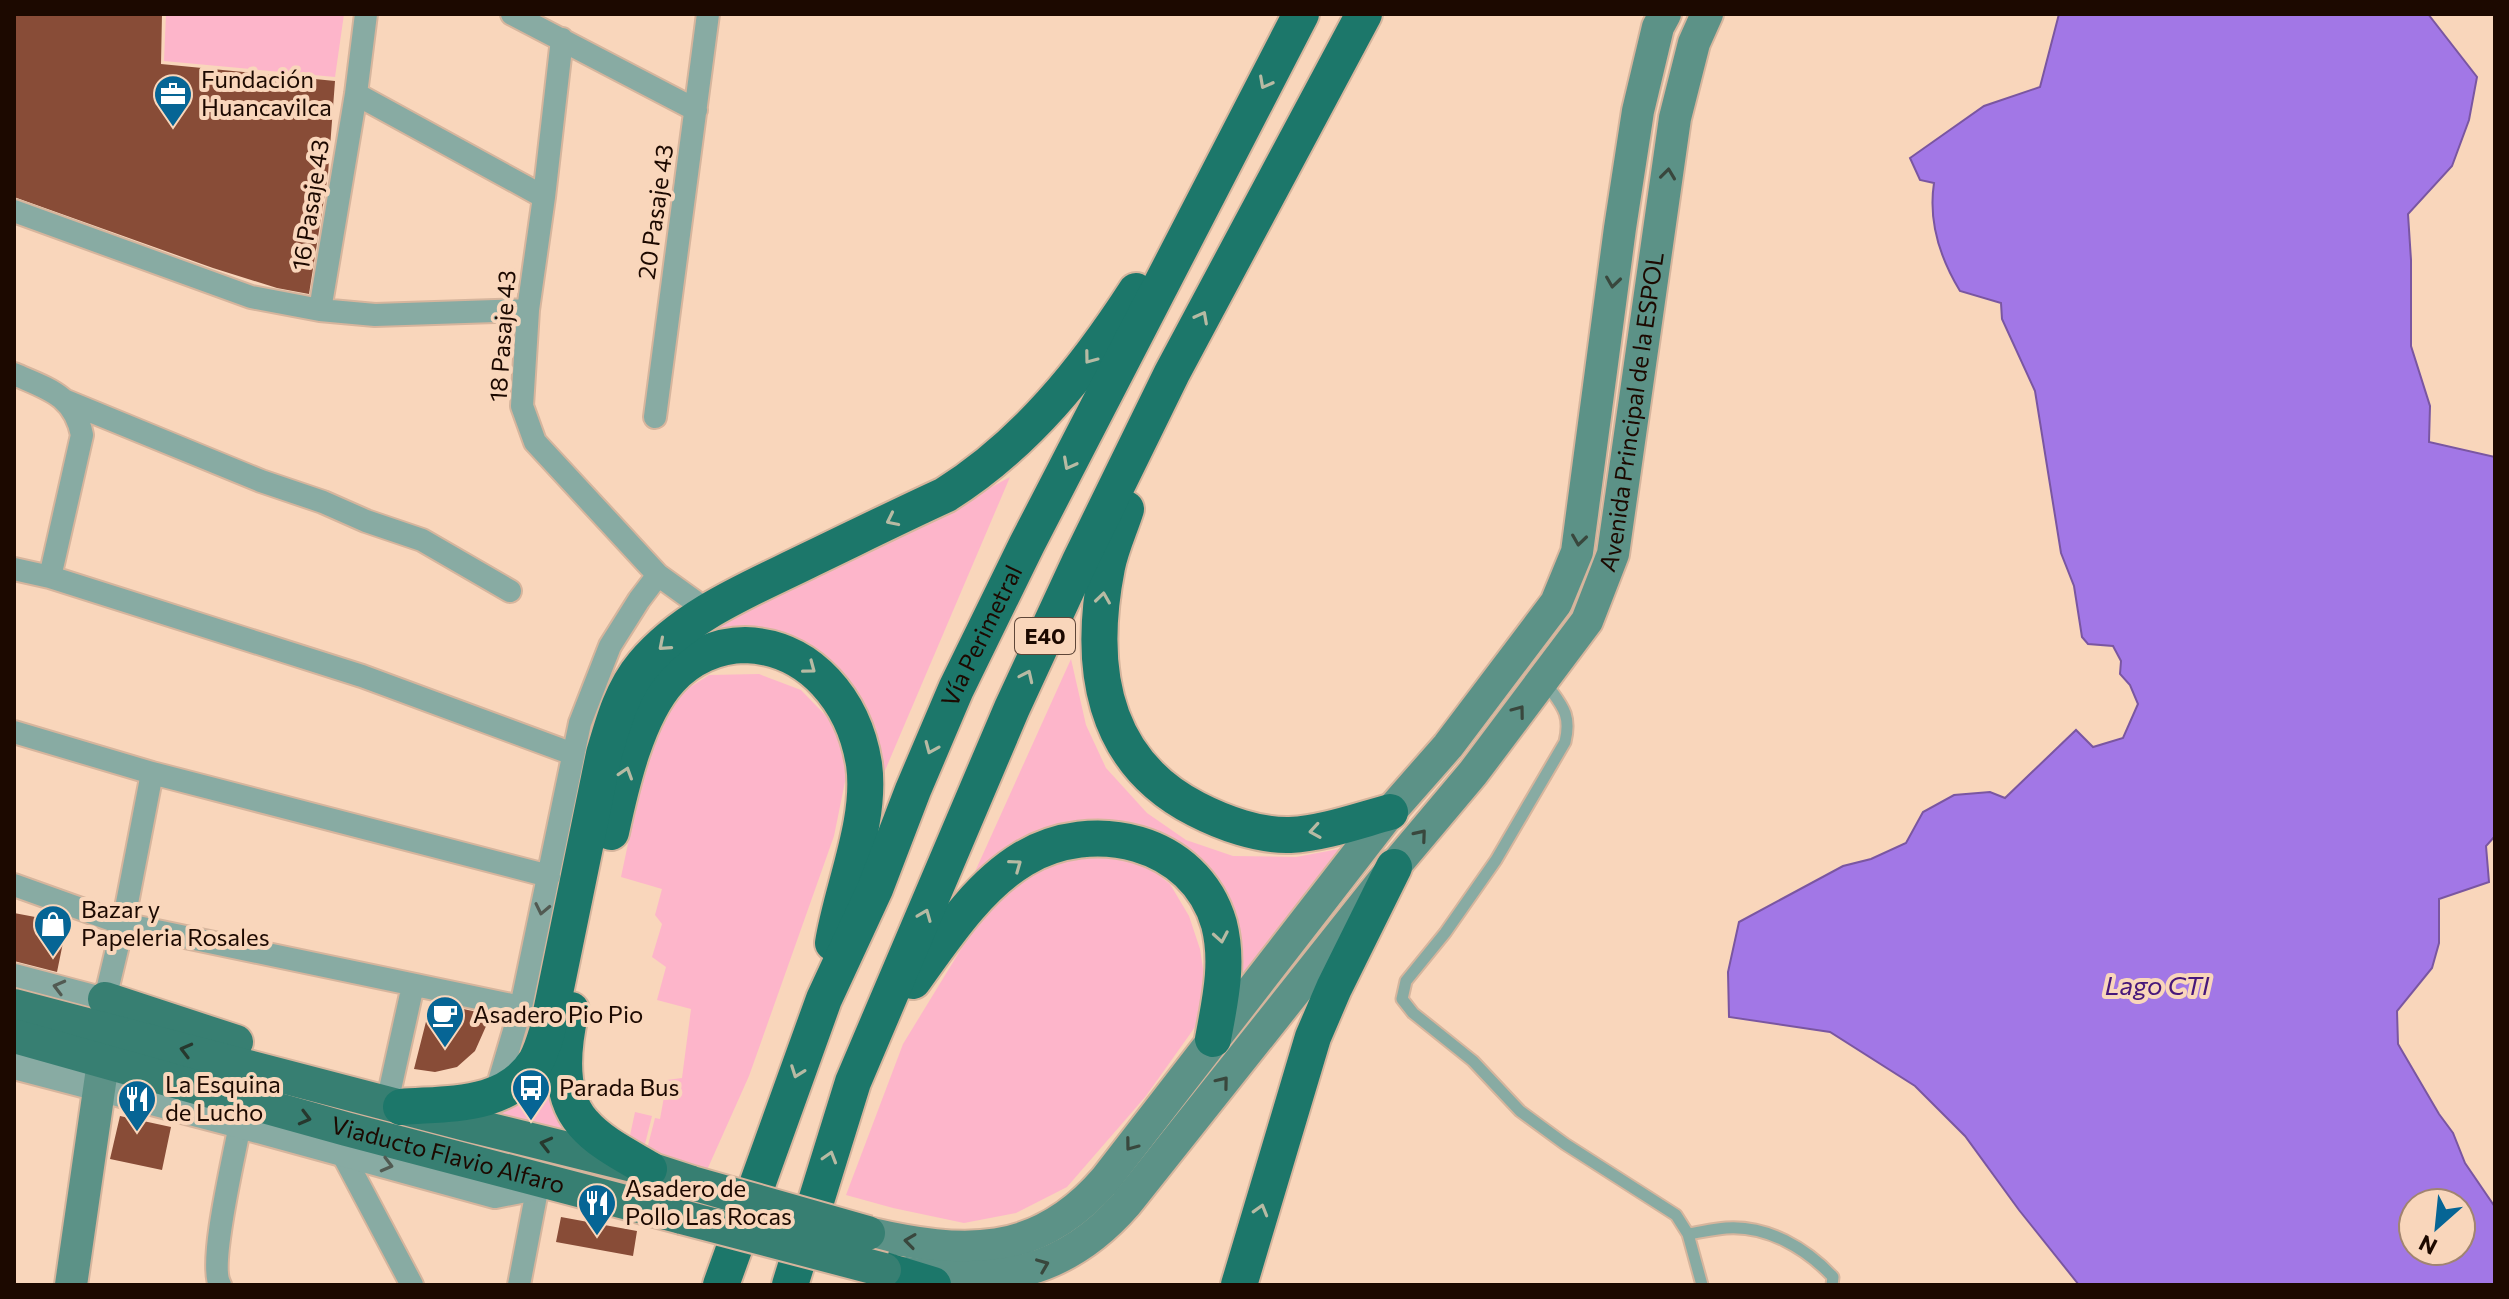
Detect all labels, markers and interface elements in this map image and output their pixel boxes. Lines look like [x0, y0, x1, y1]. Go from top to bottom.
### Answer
place label: Fundación Huancavilca [201, 64, 332, 121]
office icon: Fundación Huancavilca [152, 73, 194, 128]
one-way arrow [1259, 75, 1274, 89]
street label: 16 Pasaje 43 [285, 137, 334, 272]
street label: 20 Pasaje 43 [631, 142, 678, 281]
one-way arrow [1659, 167, 1676, 181]
street label: Avenida Principal de la ESPOL [1592, 250, 1669, 575]
street label: 18 Pasaje 43 [482, 269, 521, 403]
one-way arrow [1605, 275, 1622, 289]
one-way arrow [1192, 311, 1208, 325]
one-way arrow [1085, 349, 1100, 363]
one-way arrow [1063, 455, 1079, 470]
one-way arrow [885, 510, 900, 526]
one-way arrow [1571, 533, 1588, 547]
street label: Vía Perimetral [934, 560, 1027, 711]
one-way arrow [1094, 591, 1111, 604]
road number: E40 [1015, 618, 1075, 654]
one-way arrow [659, 635, 674, 649]
one-way arrow [801, 658, 816, 672]
one-way arrow [1017, 670, 1033, 685]
one-way arrow [1510, 705, 1524, 720]
one-way arrow [924, 740, 940, 754]
one-way arrow [617, 767, 633, 781]
one-way arrow [1308, 822, 1322, 839]
one-way arrow [1411, 830, 1426, 845]
one-way arrow [1008, 860, 1022, 874]
place label: Bazar y Papeleria Rosales [81, 894, 270, 951]
one-way arrow [534, 902, 551, 915]
shop icon: Bazar y Papeleria Rosales [32, 903, 74, 958]
one-way arrow [915, 909, 931, 923]
one-way arrow [1211, 930, 1228, 944]
water label: Lago CTI [2105, 969, 2210, 1000]
one-way arrow [53, 980, 67, 997]
cafe icon: Asadero Pio Pio [424, 994, 466, 1049]
place label: Asadero Pio Pio [473, 999, 643, 1028]
one-way arrow [180, 1043, 193, 1060]
one-way arrow [791, 1064, 807, 1078]
bus stop icon: Parada Bus [510, 1067, 552, 1122]
place label: La Esquina de Lucho [165, 1069, 281, 1126]
place label: Parada Bus [559, 1072, 679, 1101]
one-way arrow [1214, 1076, 1228, 1091]
restaurant icon: La Esquina de Lucho [116, 1078, 158, 1133]
one-way arrow [297, 1108, 311, 1125]
street label: Viaducto Flavio Alfaro [328, 1110, 568, 1199]
one-way arrow [540, 1136, 554, 1153]
one-way arrow [1127, 1137, 1141, 1151]
one-way arrow [821, 1151, 837, 1165]
one-way arrow [379, 1155, 393, 1172]
place label: Asadero de Pollo Las Rocas [625, 1173, 792, 1230]
restaurant icon: Asadero de Pollo Las Rocas [576, 1182, 618, 1237]
north arrow [2397, 1187, 2477, 1267]
one-way arrow [1252, 1204, 1268, 1218]
text: N [2414, 1229, 2441, 1261]
one-way arrow [903, 1233, 917, 1250]
one-way arrow [1035, 1258, 1049, 1274]

